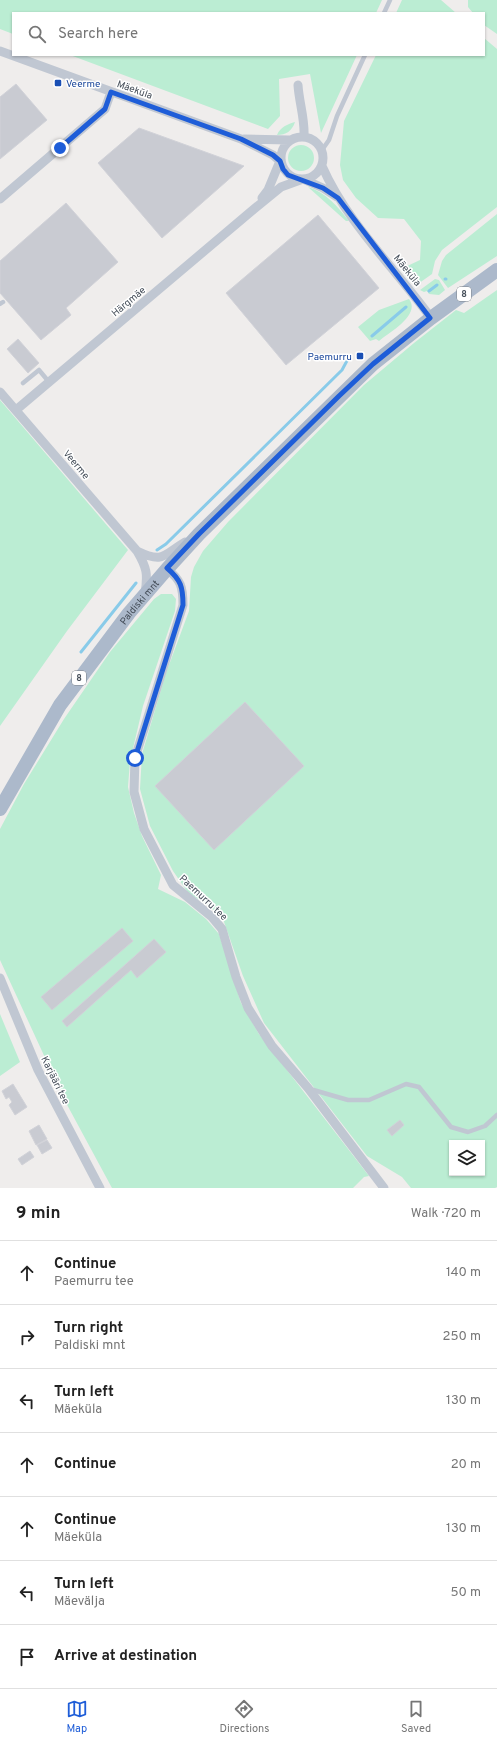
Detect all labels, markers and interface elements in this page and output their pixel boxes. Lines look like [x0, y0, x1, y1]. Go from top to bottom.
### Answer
search box [12, 12, 485, 56]
icon: search [26, 23, 48, 45]
text: Search here [58, 25, 138, 44]
marker: Veerme [53, 78, 63, 88]
place label: Veerme [66, 78, 100, 91]
street label: Mäeküla [115, 78, 154, 103]
route end [51, 139, 69, 157]
street label: Mäeküla [390, 252, 424, 289]
street label: Härgmäe [109, 284, 149, 320]
road number: 8 [457, 287, 471, 301]
place label: Paemurru [308, 351, 352, 364]
marker: Paemurru [355, 351, 365, 361]
street label: Veerme [60, 448, 92, 482]
street label: Paldiski mnt [117, 577, 163, 628]
road number: 8 [72, 671, 86, 685]
route start [126, 749, 144, 767]
street label: Paemurru tee [176, 872, 230, 924]
street label: Karjääri tee [37, 1054, 72, 1107]
map controls [449, 1140, 485, 1176]
button: layers [449, 1140, 485, 1176]
text: 9 min [16, 1203, 60, 1225]
text: Walk · 720 m [411, 1206, 481, 1222]
text: Continue [54, 1255, 116, 1274]
icon: ahead [16, 1262, 38, 1284]
text: 140 m [446, 1265, 481, 1281]
text: Paemurru tee [54, 1274, 134, 1290]
text: Turn right [54, 1319, 123, 1338]
icon: right [16, 1326, 38, 1348]
text: 250 m [443, 1329, 481, 1345]
text: Paldiski mnt [54, 1338, 125, 1354]
text: Turn left [54, 1383, 114, 1402]
icon: left [16, 1390, 38, 1412]
text: 130 m [446, 1393, 481, 1409]
text: Mäeküla [54, 1402, 102, 1418]
icon: ahead [16, 1454, 38, 1476]
text: Continue [54, 1455, 116, 1474]
text: 20 m [451, 1457, 481, 1473]
text: Continue [54, 1511, 116, 1530]
icon: ahead [16, 1518, 38, 1540]
text: 130 m [446, 1521, 481, 1537]
text: Mäeküla [54, 1530, 102, 1546]
text: Turn left [54, 1575, 114, 1594]
icon: left [16, 1582, 38, 1604]
text: 50 m [451, 1585, 481, 1601]
text: Mäevälja [54, 1594, 105, 1610]
icon: arrive [16, 1646, 38, 1668]
text: Arrive at destination [54, 1647, 197, 1666]
tab: Map [66, 1698, 88, 1736]
tab: Directions [219, 1698, 269, 1736]
tab: Saved [401, 1698, 431, 1736]

